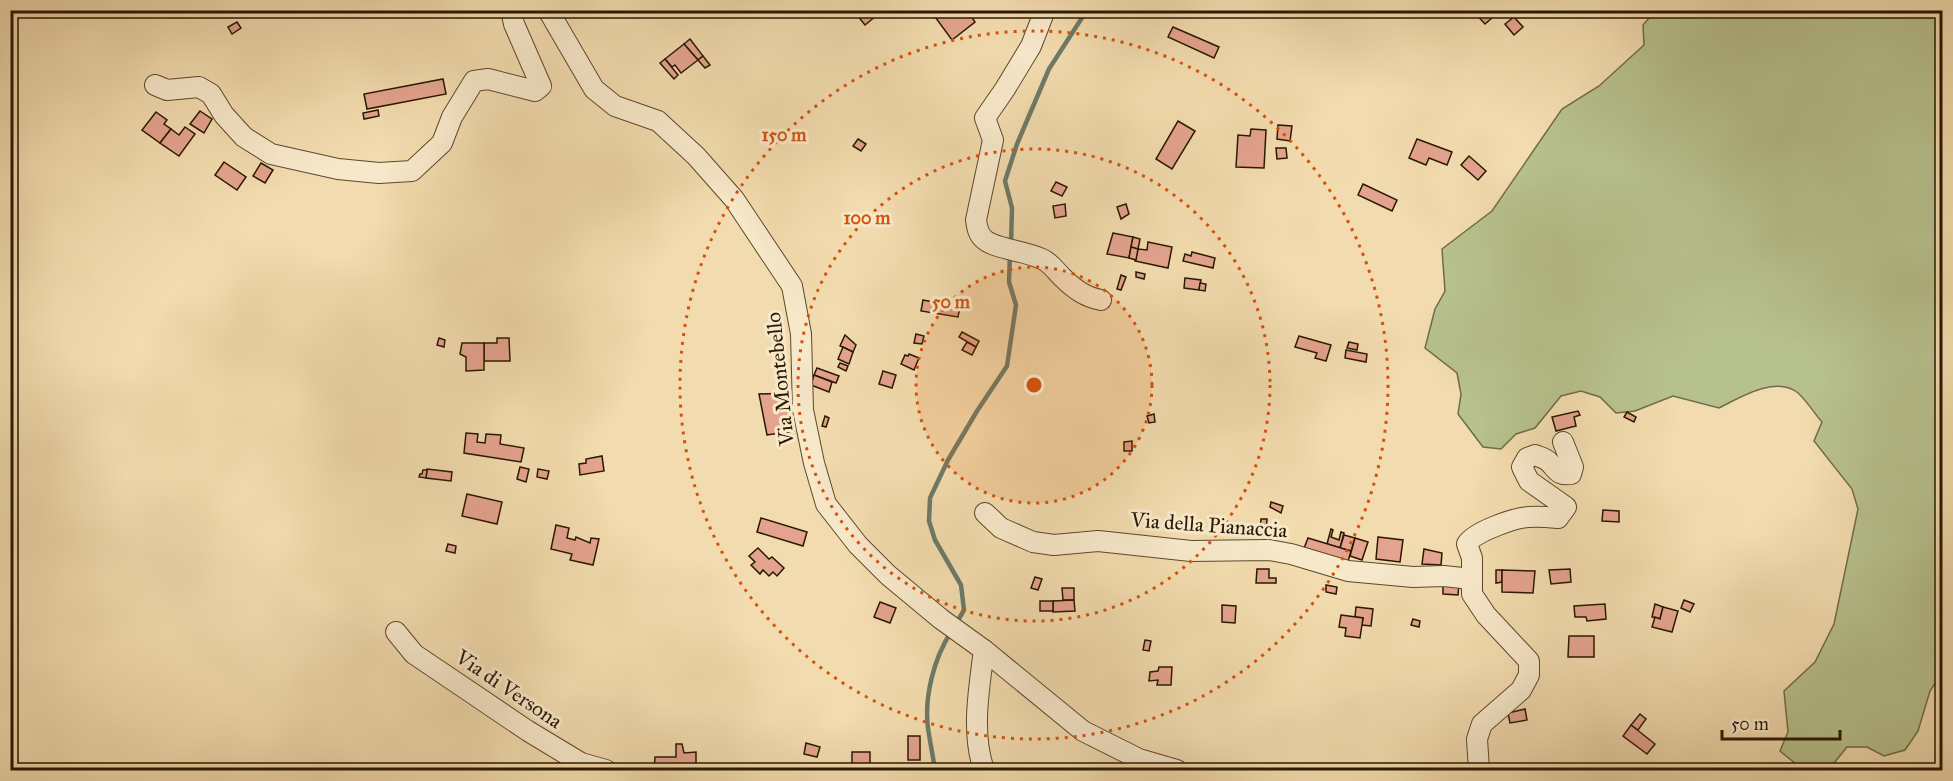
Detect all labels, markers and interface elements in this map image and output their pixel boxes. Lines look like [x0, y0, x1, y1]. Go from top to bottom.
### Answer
text: 150 m [762, 124, 807, 146]
text: 100 m [844, 207, 891, 229]
text: 50 m [932, 291, 971, 313]
street label: Via Montebello [760, 311, 800, 448]
centre of rings [1024, 375, 1044, 395]
street label: Via della Pianaccia [1129, 506, 1288, 543]
street label: Via di Versona [450, 643, 567, 734]
scale bar [1722, 703, 1840, 741]
text: 50 m [1731, 713, 1769, 735]

